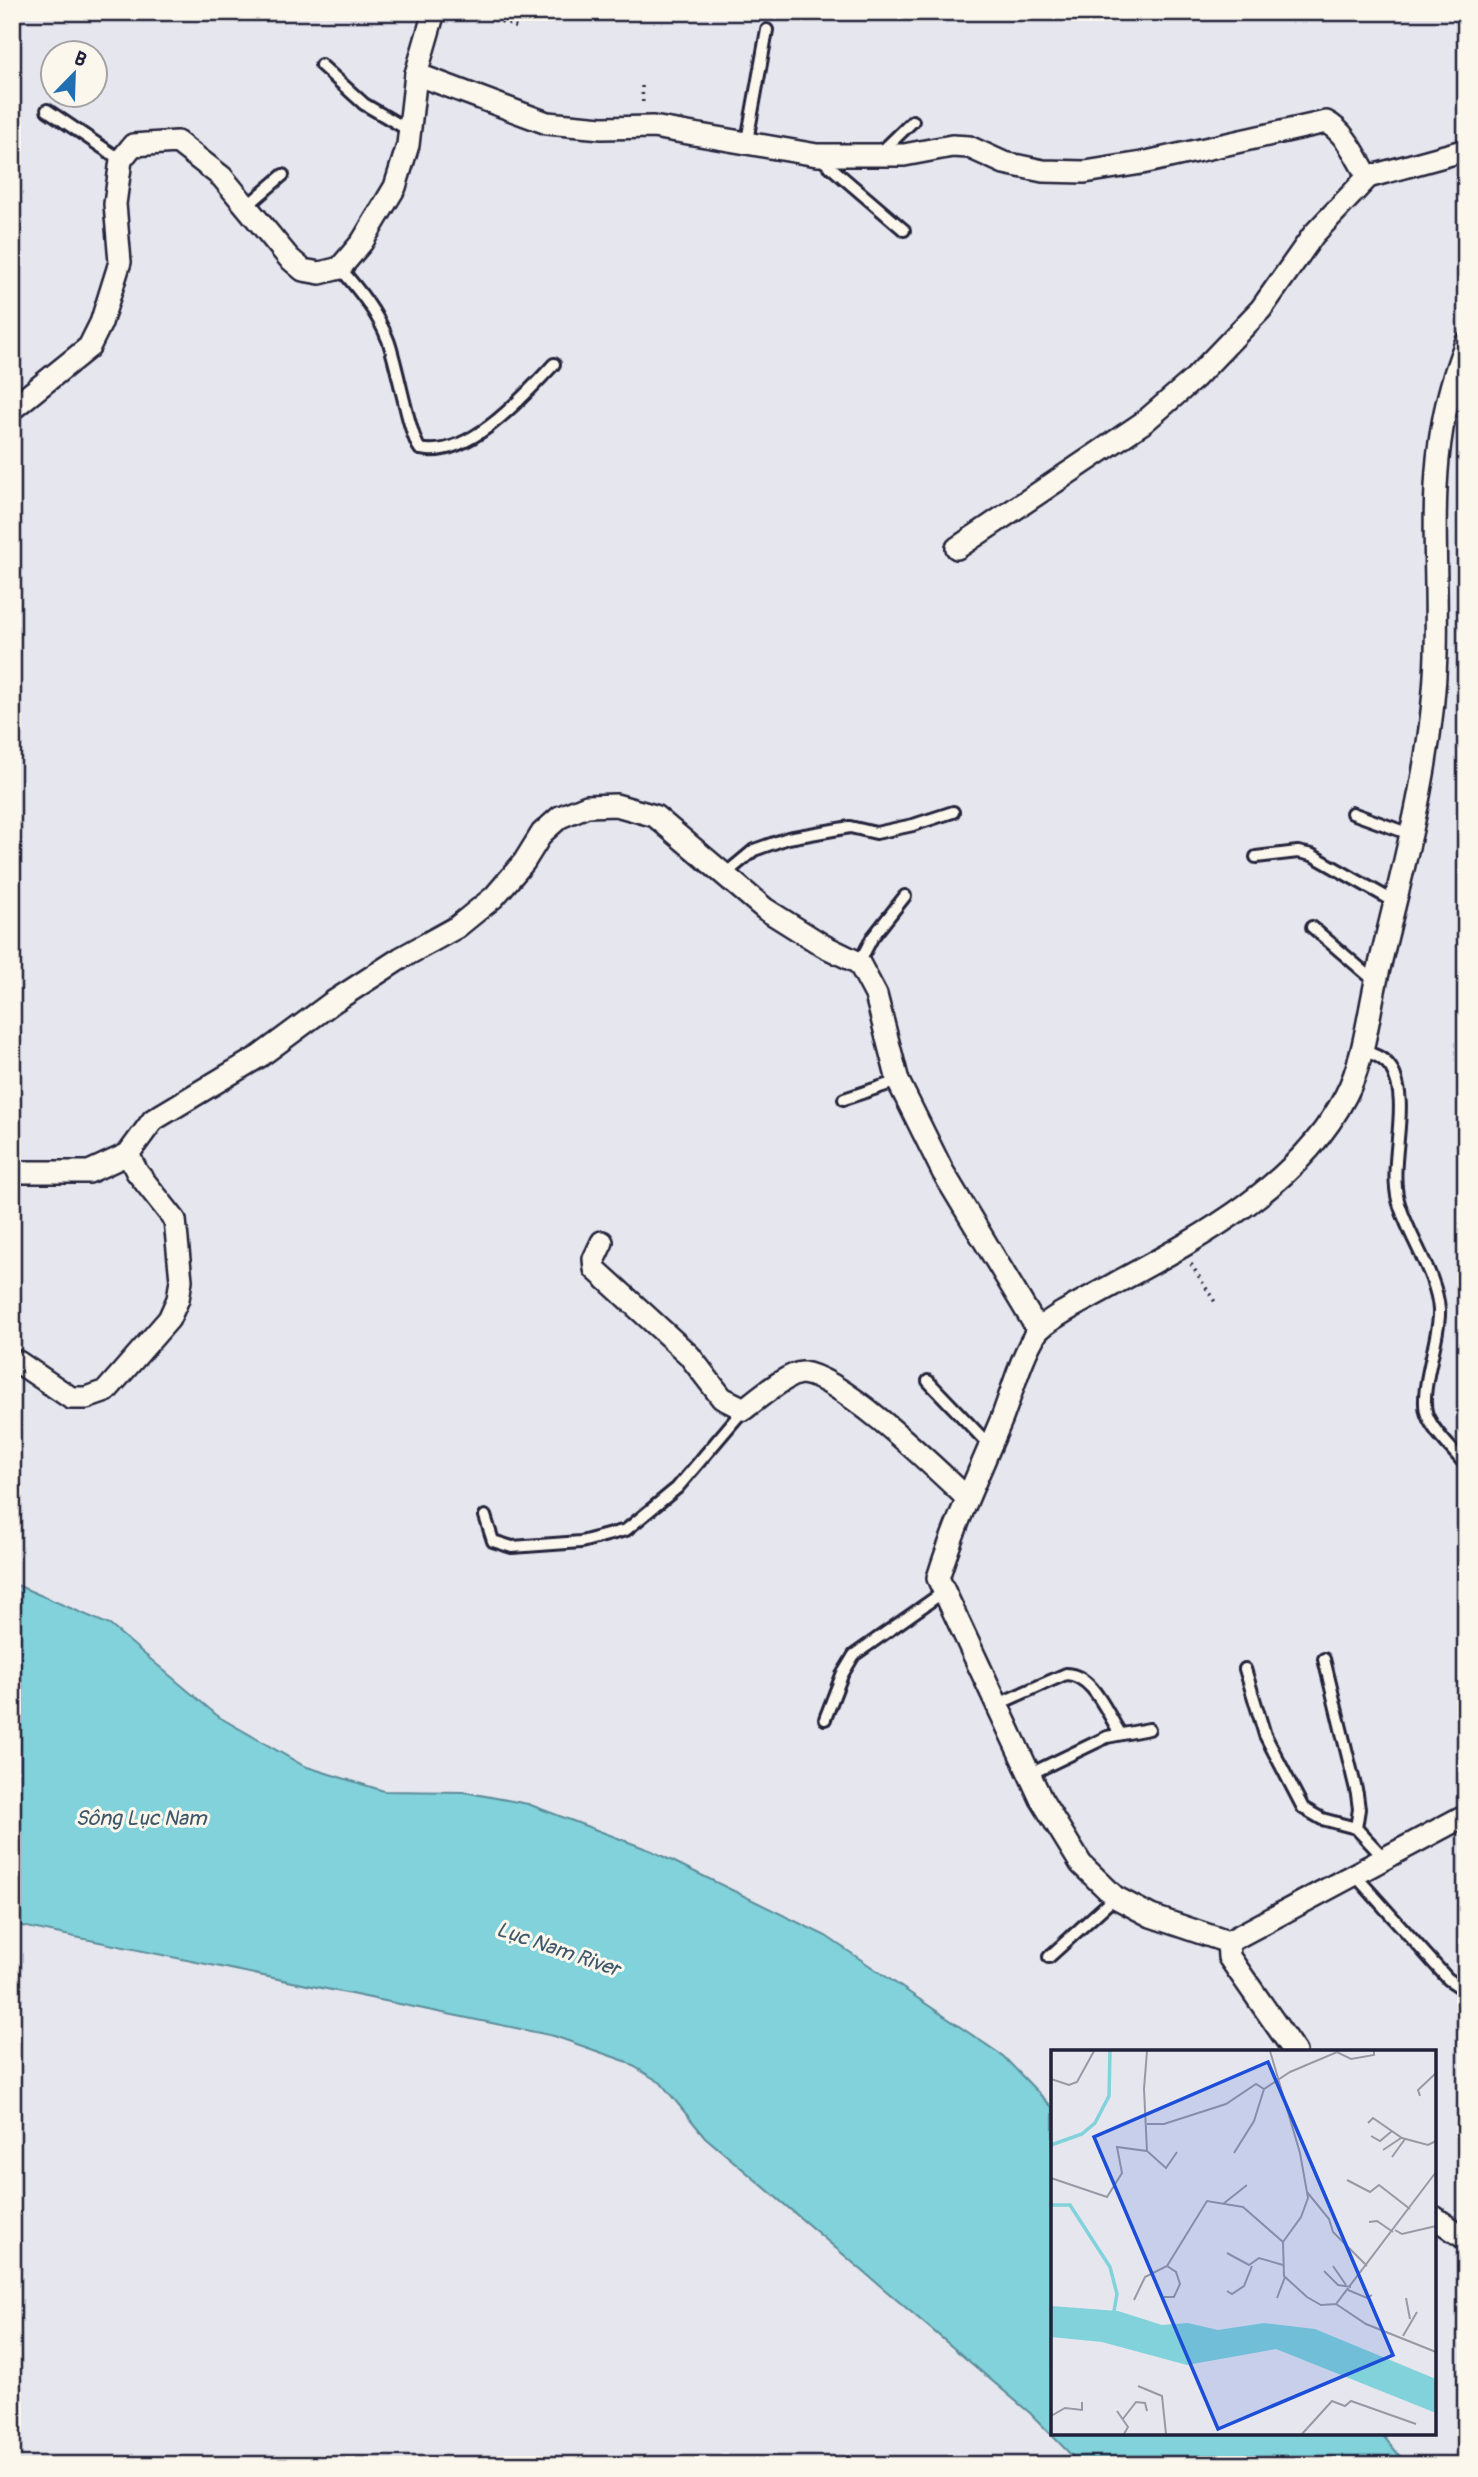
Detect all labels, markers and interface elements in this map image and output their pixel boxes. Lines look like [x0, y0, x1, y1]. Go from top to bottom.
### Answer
north arrow [38, 38, 108, 108]
text: B [71, 46, 90, 73]
water label: Sông Lục Nam [76, 1805, 208, 1832]
water label: Lục Nam River [493, 1916, 625, 1984]
inset map [1051, 2050, 1436, 2435]

